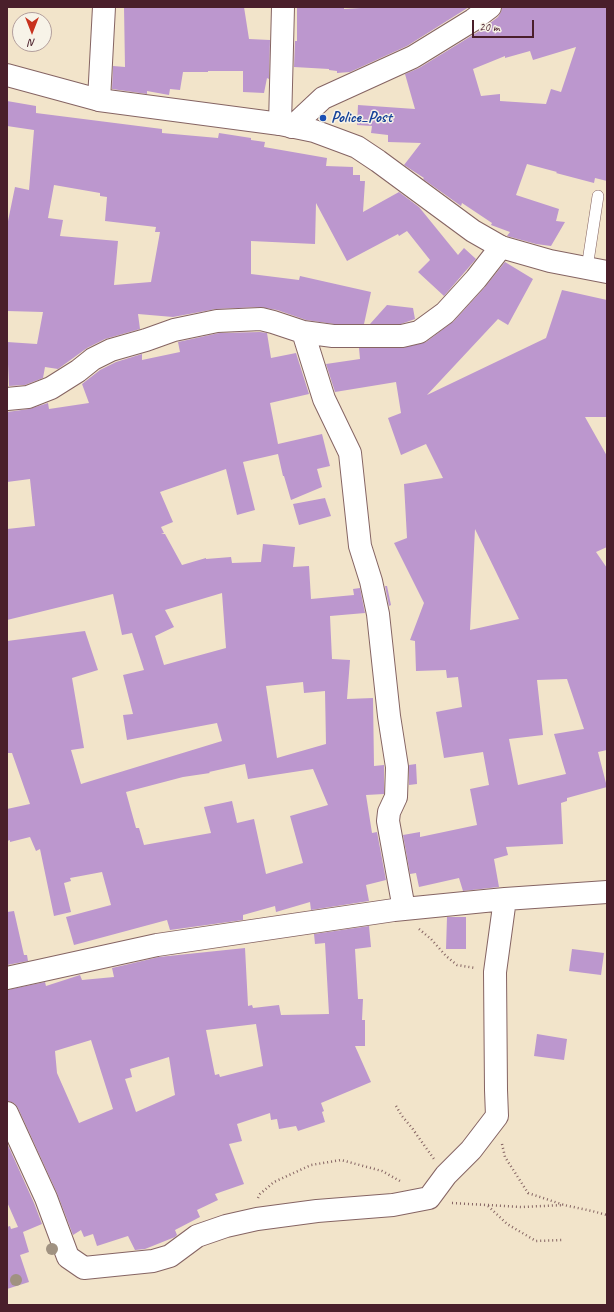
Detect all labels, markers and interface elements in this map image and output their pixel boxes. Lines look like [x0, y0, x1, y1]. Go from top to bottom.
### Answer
north arrow [12, 12, 52, 52]
scale bar [474, 12, 536, 38]
text: 20 m [479, 19, 499, 35]
text: N [29, 36, 35, 50]
place label: Police_Post [331, 108, 392, 128]
marker: Police_Post [318, 113, 328, 123]

